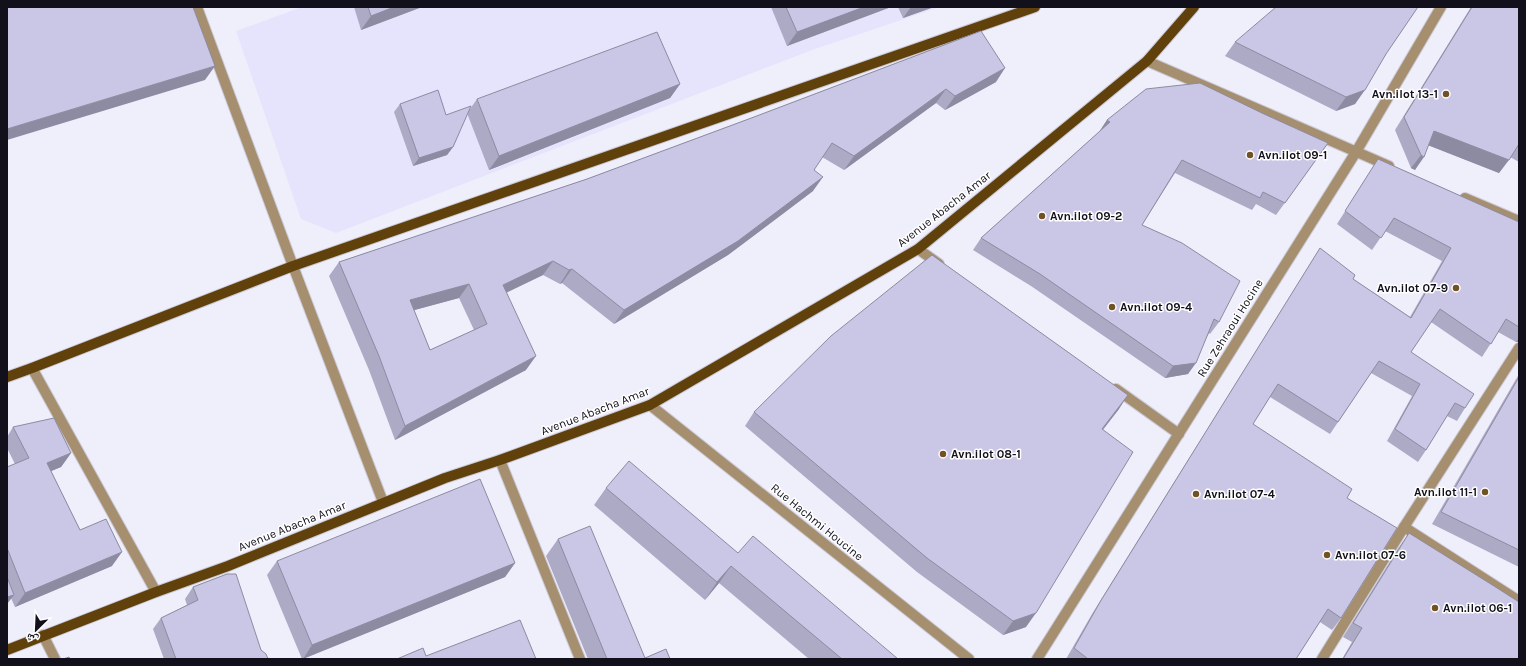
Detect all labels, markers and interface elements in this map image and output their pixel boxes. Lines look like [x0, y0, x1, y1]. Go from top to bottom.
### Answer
place label: Avn.ilot 13-1 [1372, 87, 1438, 101]
marker: Avn.ilot 13-1 [1441, 89, 1451, 99]
place label: Avn.ilot 09-1 [1258, 148, 1327, 162]
marker: Avn.ilot 09-1 [1245, 150, 1255, 160]
street label: Avenue Abacha Amar [894, 168, 994, 250]
place label: Avn.ilot 09-2 [1050, 209, 1122, 223]
marker: Avn.ilot 09-2 [1037, 211, 1047, 221]
street label: Rue Zehraoui Hocine [1194, 276, 1266, 380]
place label: Avn.ilot 07-9 [1377, 281, 1448, 295]
marker: Avn.ilot 07-9 [1451, 283, 1461, 293]
place label: Avn.ilot 09-4 [1120, 300, 1192, 314]
marker: Avn.ilot 09-4 [1107, 302, 1117, 312]
street label: Avenue Abacha Amar [539, 384, 652, 438]
place label: Avn.ilot 08-1 [951, 447, 1021, 461]
marker: Avn.ilot 08-1 [938, 449, 948, 459]
street label: Rue Hachmi Houcine [768, 481, 866, 563]
place label: Avn.ilot 11-1 [1414, 485, 1477, 499]
place label: Avn.ilot 07-4 [1204, 487, 1275, 501]
marker: Avn.ilot 11-1 [1480, 487, 1490, 497]
marker: Avn.ilot 07-4 [1191, 489, 1201, 499]
street label: Avenue Abacha Amar [236, 498, 348, 554]
place label: Avn.ilot 07-6 [1335, 548, 1406, 562]
marker: Avn.ilot 07-6 [1322, 550, 1332, 560]
place label: Avn.ilot 06-1 [1443, 601, 1512, 615]
marker: Avn.ilot 06-1 [1430, 603, 1440, 613]
north arrow [16, 610, 56, 650]
text: ش [24, 629, 41, 647]

